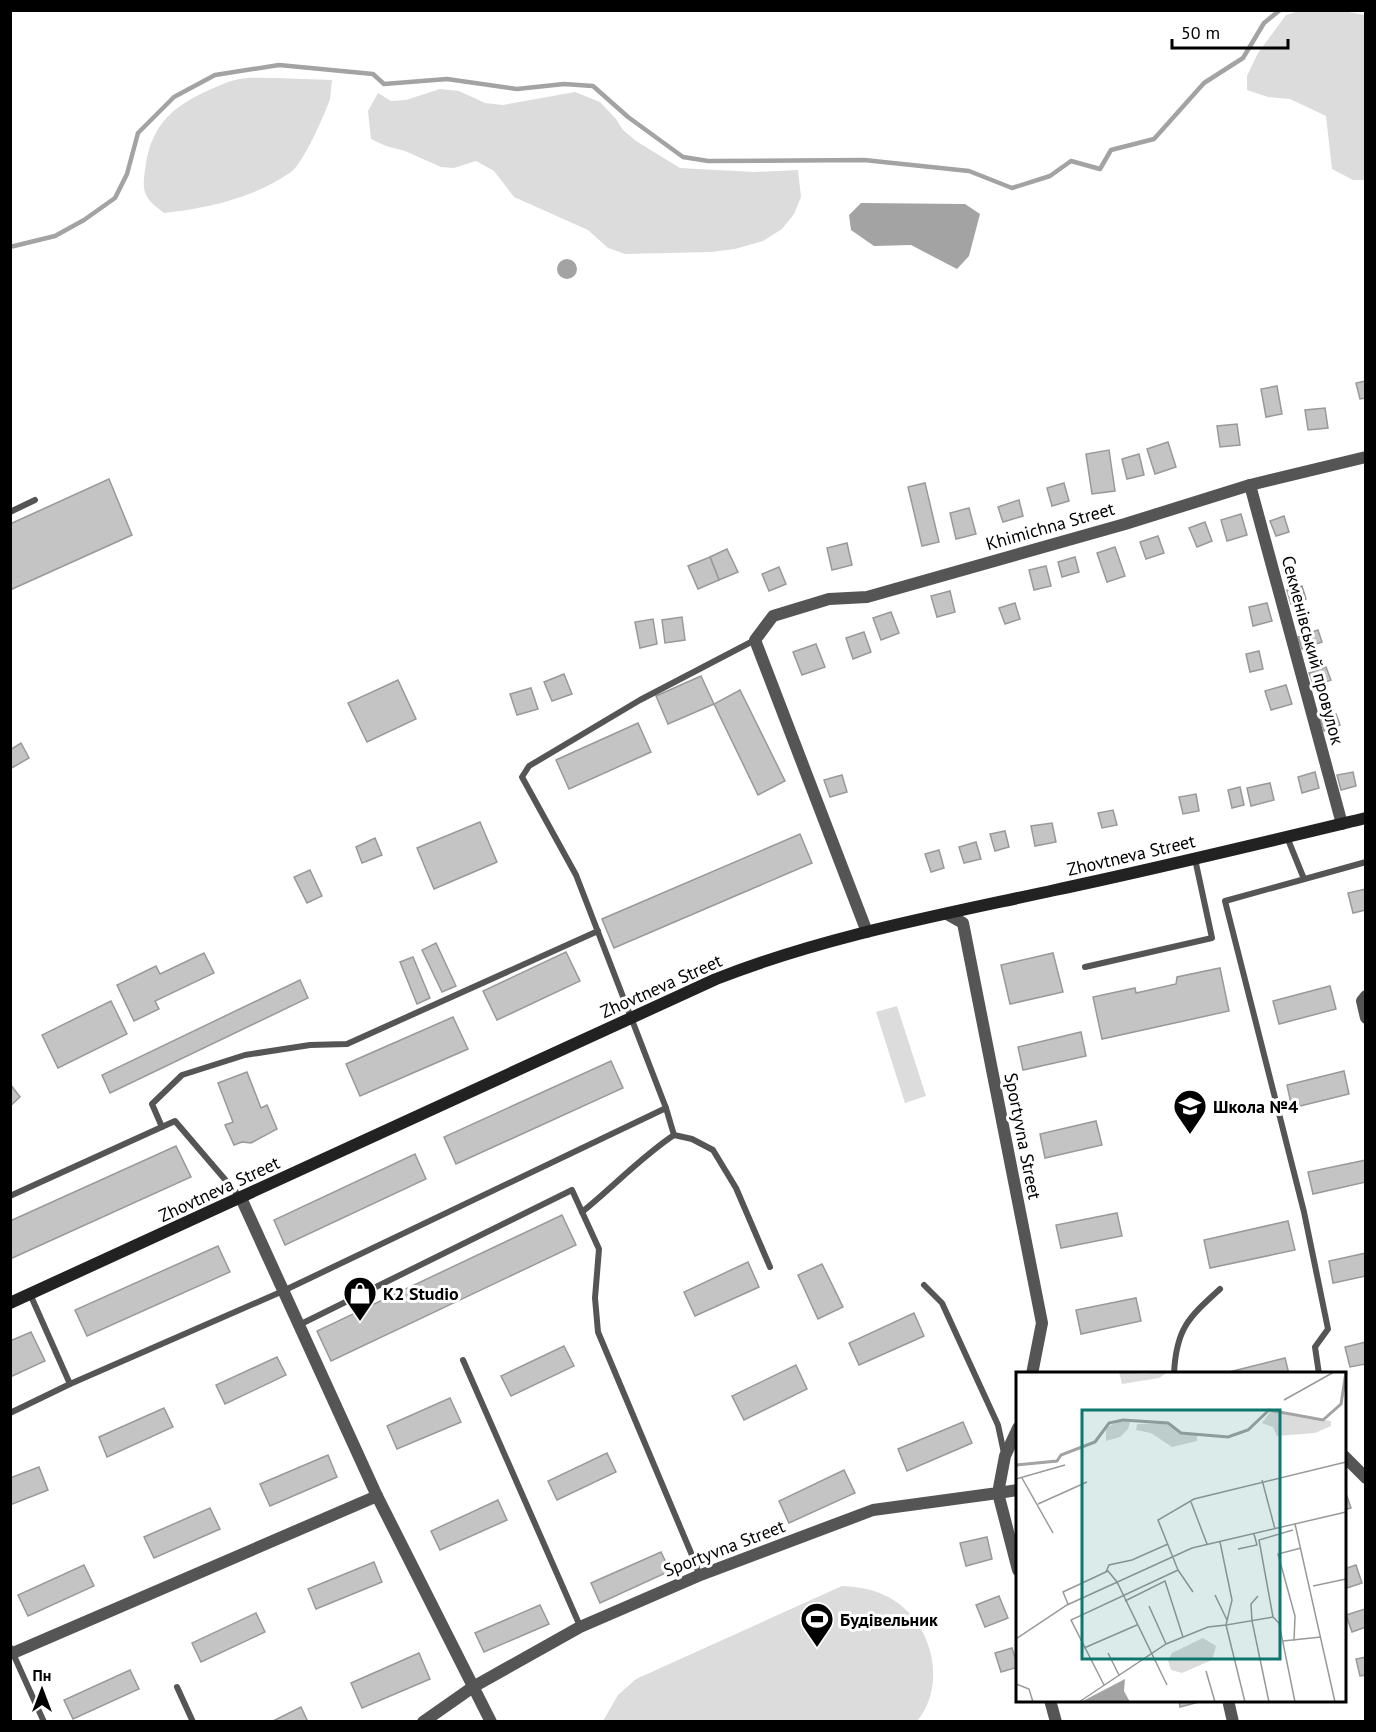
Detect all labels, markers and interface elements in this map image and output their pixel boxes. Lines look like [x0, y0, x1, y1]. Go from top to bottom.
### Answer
scale bar [1172, 12, 1288, 50]
text: 50 m [1181, 21, 1220, 44]
street label: Khimichna Street [983, 497, 1117, 555]
street label: Секменівський провулок [1277, 553, 1349, 747]
street label: Zhovtneva Street [1065, 829, 1197, 881]
street label: Zhovtneva Street [597, 949, 725, 1023]
street label: Sportyvna Street [999, 1071, 1047, 1201]
school or university icon: Школа №4 [1172, 1088, 1208, 1135]
place label: Школа №4 [1213, 1095, 1298, 1118]
street label: Zhovtneva Street [155, 1151, 283, 1227]
shop icon: K2 Studio [342, 1275, 378, 1322]
place label: K2 Studio [383, 1282, 459, 1305]
inset map [1016, 1372, 1346, 1702]
street label: Sportyvna Street [660, 1514, 788, 1582]
sports icon: Будівельник [799, 1601, 835, 1648]
place label: Будівельник [840, 1608, 938, 1631]
north arrow [12, 1660, 72, 1720]
text: Пн [33, 1665, 51, 1685]

